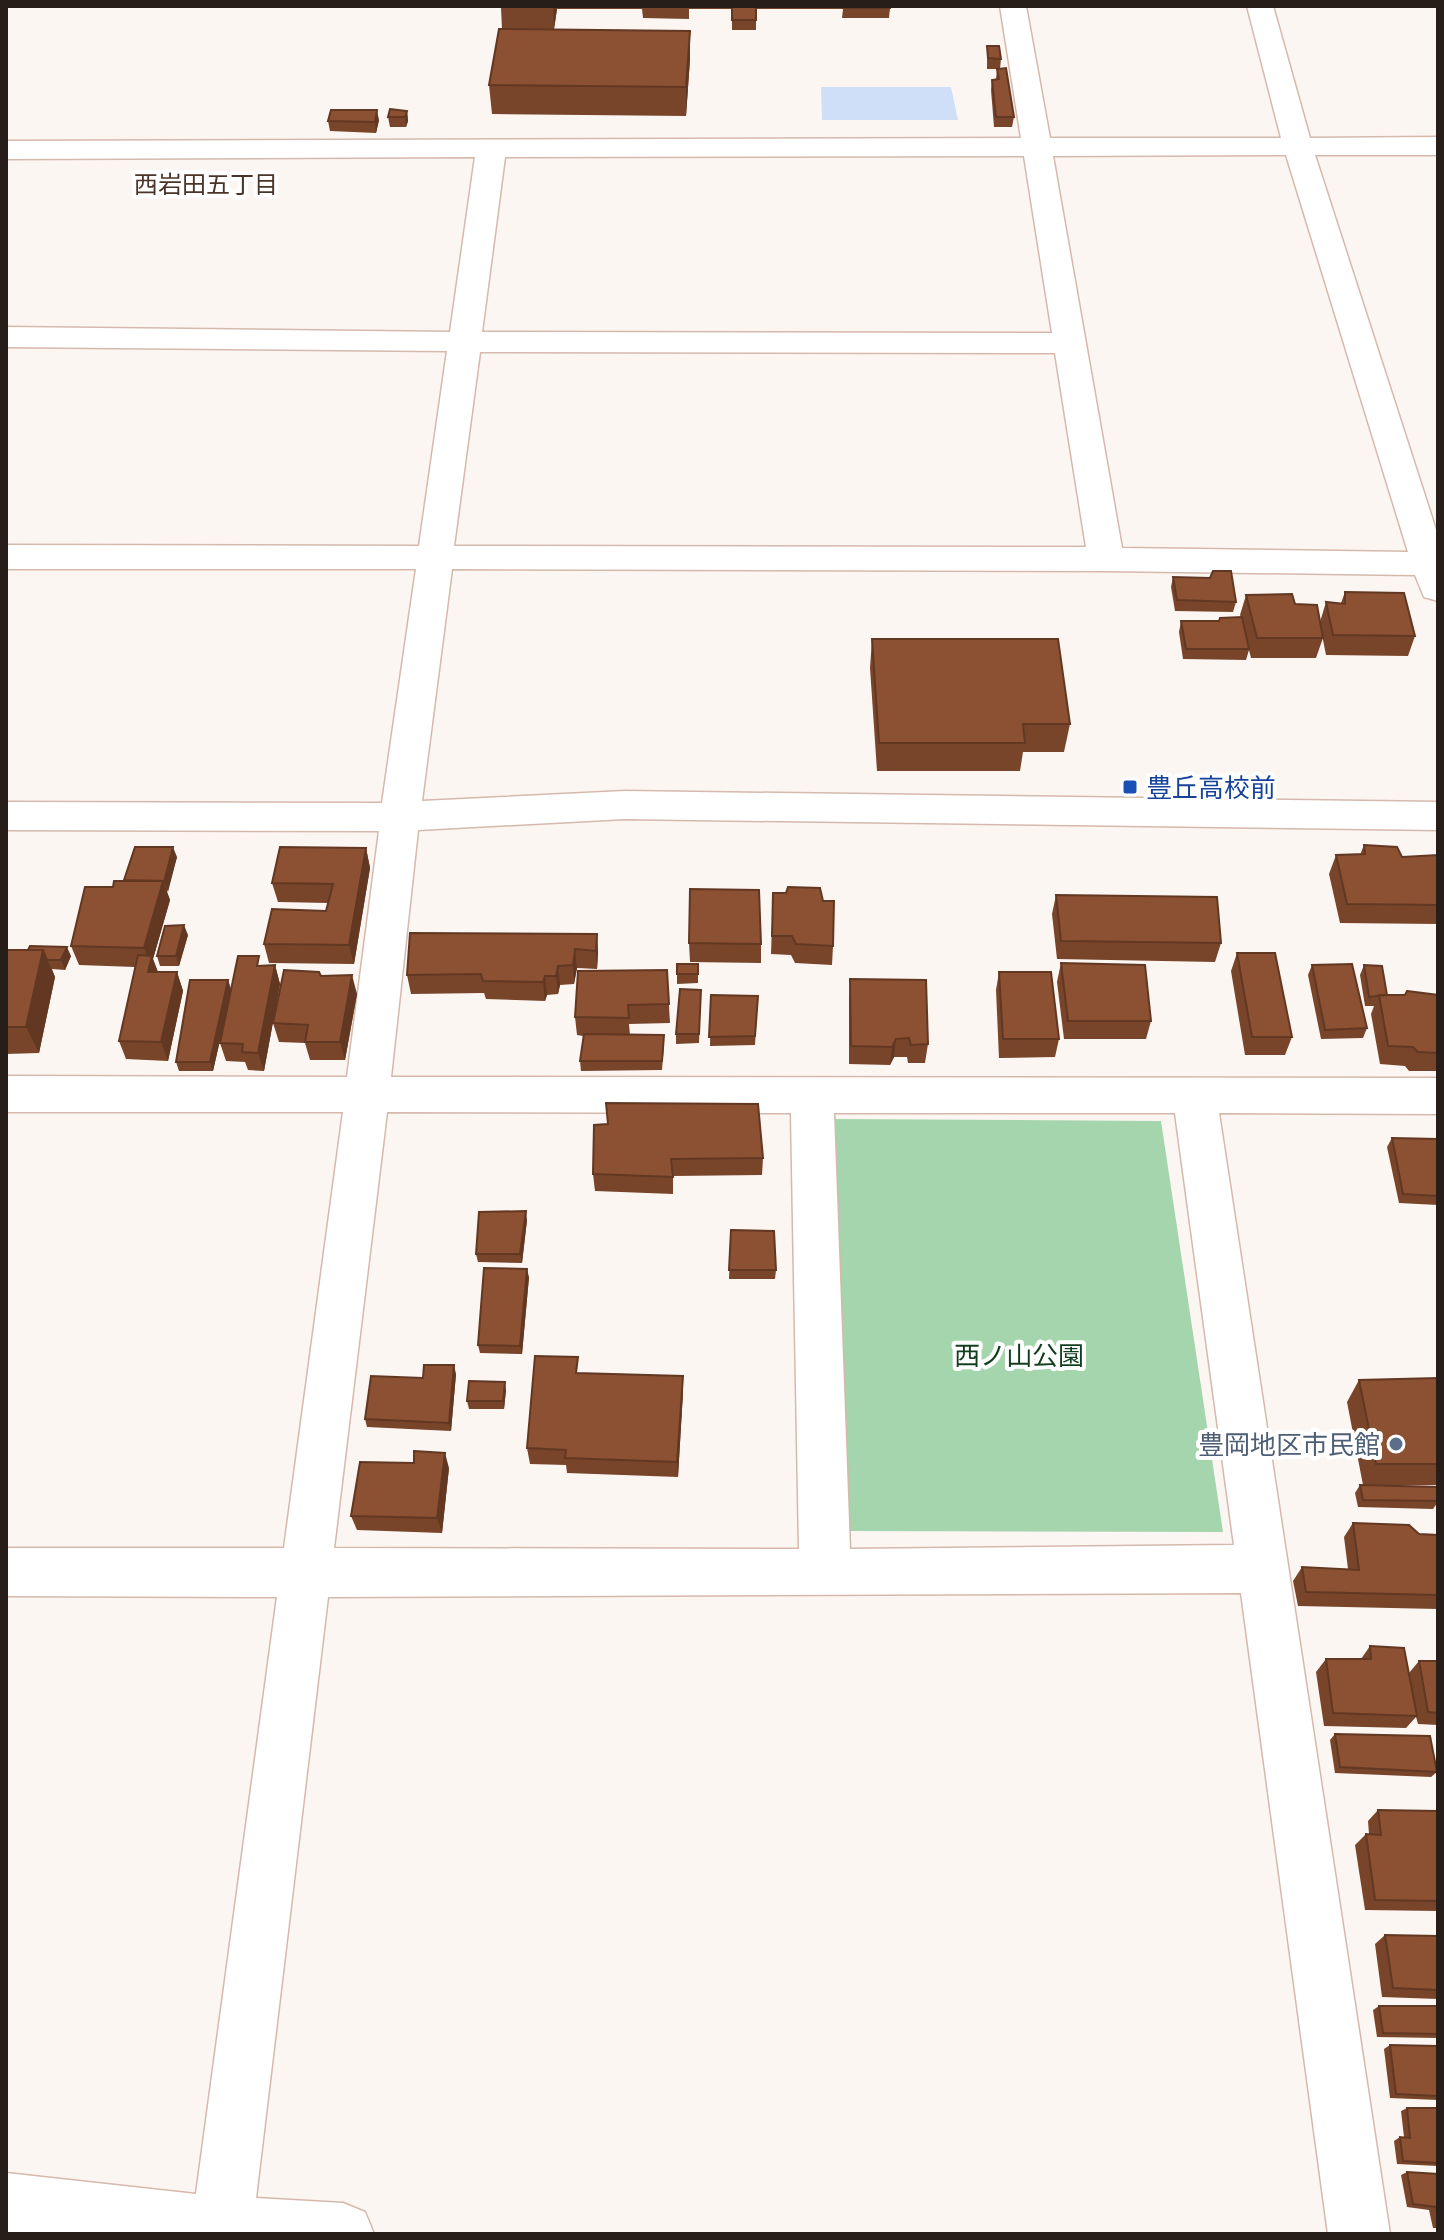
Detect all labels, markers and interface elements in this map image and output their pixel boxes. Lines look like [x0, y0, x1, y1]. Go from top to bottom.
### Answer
district label: 西岩田五丁目 [134, 169, 278, 200]
place label: 豊丘高校前 [1146, 771, 1276, 804]
marker: 豊丘高校前 [1121, 778, 1139, 796]
park label: 西ノ山公園 [954, 1339, 1084, 1372]
place label: 豊岡地区市民館 [1198, 1428, 1380, 1461]
marker: 豊岡地区市民館 [1387, 1435, 1405, 1453]

